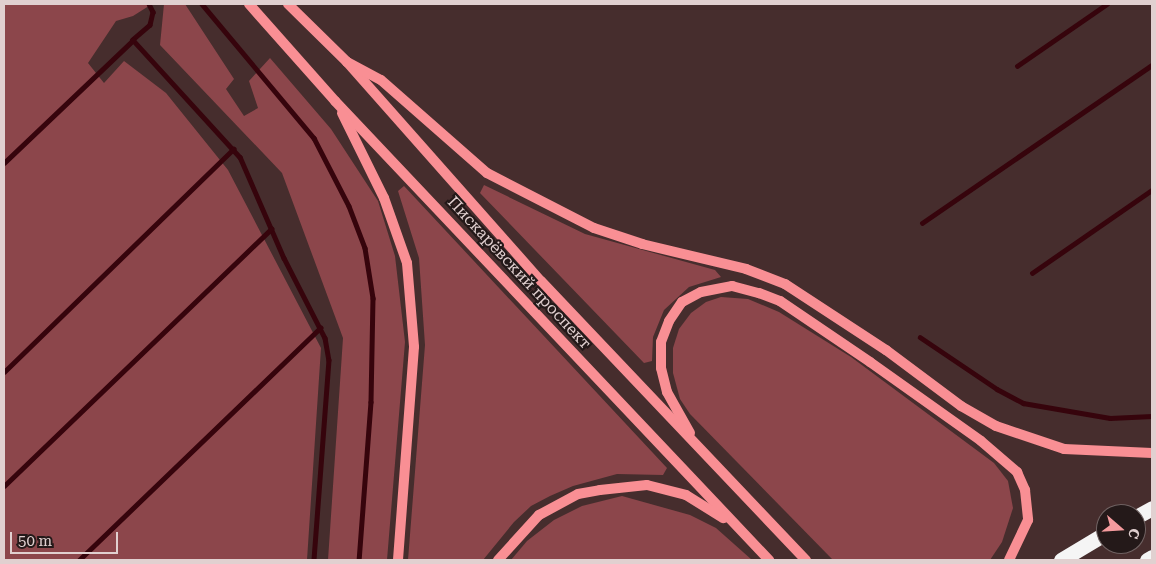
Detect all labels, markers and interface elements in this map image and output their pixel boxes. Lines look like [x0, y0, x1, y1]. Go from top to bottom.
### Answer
street label: Пискарёвский проспект [443, 193, 595, 353]
north arrow [1096, 504, 1146, 554]
scale bar [12, 522, 120, 554]
text: С [1125, 526, 1143, 541]
text: 50 m [18, 532, 52, 550]

